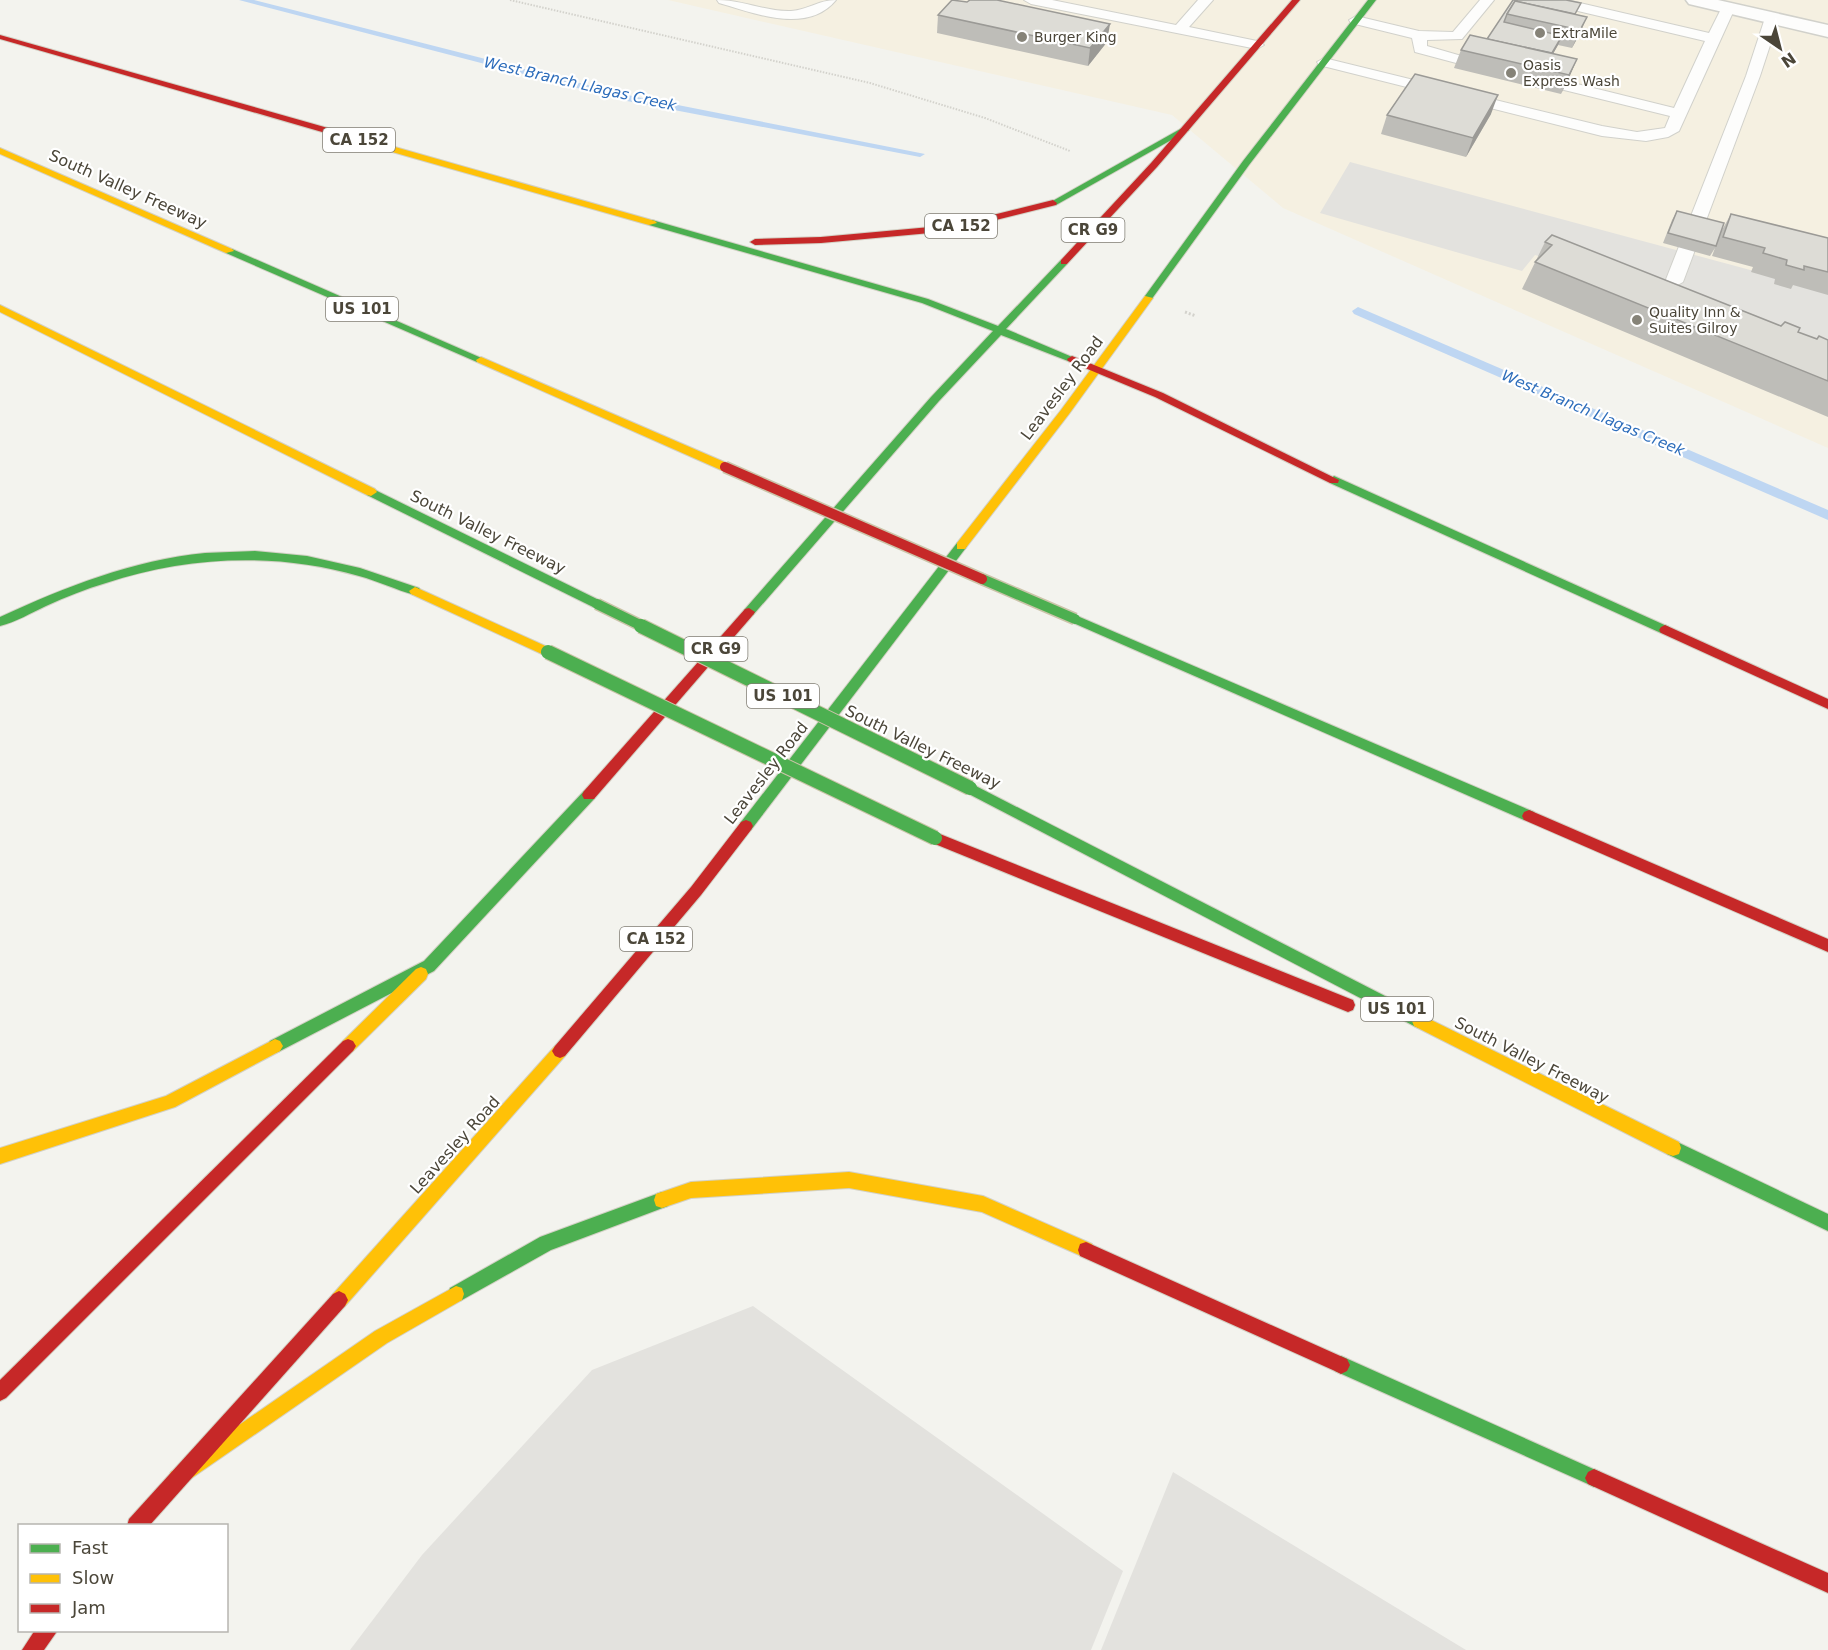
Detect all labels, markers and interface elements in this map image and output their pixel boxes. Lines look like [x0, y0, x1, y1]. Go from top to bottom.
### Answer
north arrow [1750, 18, 1810, 78]
place label: ExtraMile [1552, 25, 1617, 41]
marker: ExtraMile [1533, 26, 1547, 40]
place label: Burger King [1034, 29, 1117, 45]
marker: Burger King [1015, 30, 1029, 44]
text: N [1777, 48, 1799, 71]
water label: West Branch Llagas Creek [482, 53, 679, 115]
place label: Oasis Express Wash [1523, 57, 1620, 89]
marker: Oasis Express Wash [1504, 66, 1518, 80]
road number: CA 152 [323, 128, 395, 152]
street label: South Valley Freeway [46, 146, 210, 232]
road number: CA 152 [925, 214, 997, 238]
road number: CR G9 [1062, 218, 1124, 242]
road number: US 101 [326, 297, 398, 321]
place label: Quality Inn & Suites Gilroy [1649, 304, 1741, 336]
marker: Quality Inn & Suites Gilroy [1630, 313, 1644, 327]
street label: Leavesley Road [1017, 332, 1107, 444]
water label: West Branch Llagas Creek [1499, 366, 1688, 460]
street label: South Valley Freeway [407, 486, 569, 578]
road number: CR G9 [684, 637, 748, 661]
road number: US 101 [747, 684, 819, 708]
street label: South Valley Freeway [842, 701, 1004, 793]
street label: Leavesley Road [720, 718, 812, 828]
road number: CA 152 [620, 927, 692, 951]
road number: US 101 [1361, 997, 1433, 1021]
street label: South Valley Freeway [1452, 1013, 1612, 1107]
street label: Leavesley Road [406, 1092, 504, 1198]
legend [18, 1524, 228, 1632]
text: Fast [72, 1537, 108, 1558]
text: Slow [72, 1567, 114, 1588]
text: Jam [71, 1597, 106, 1618]

